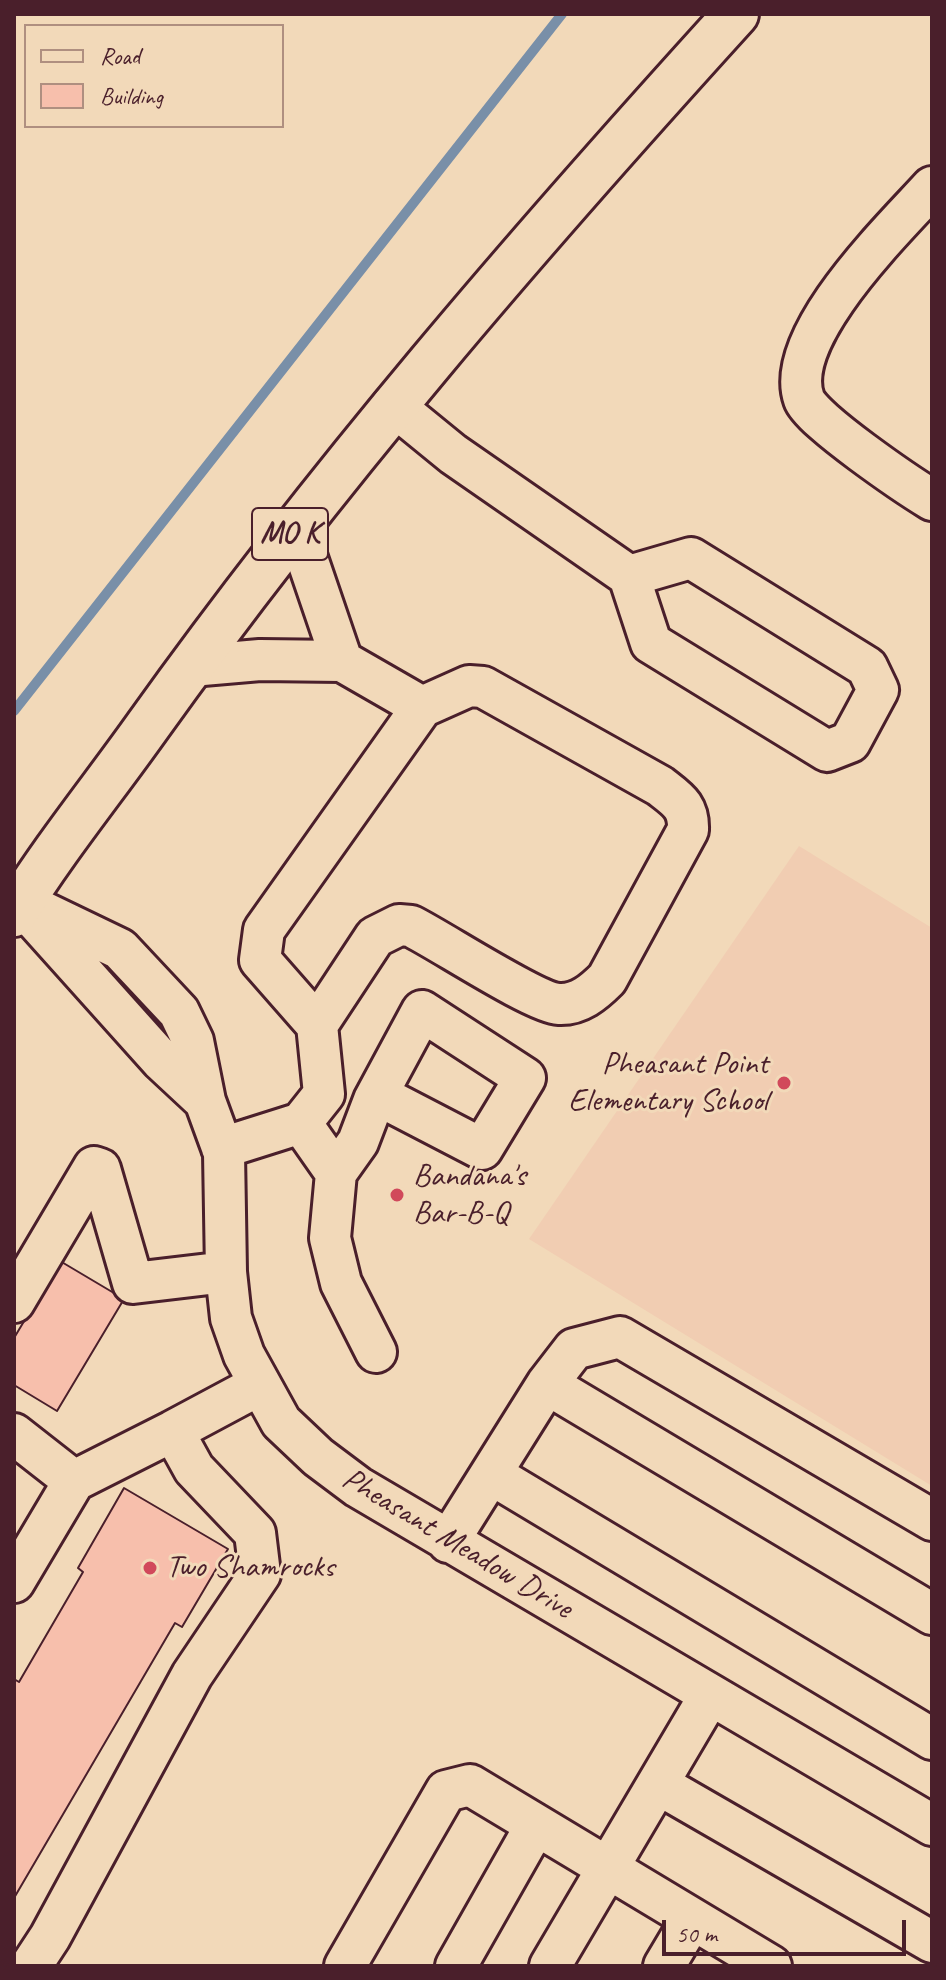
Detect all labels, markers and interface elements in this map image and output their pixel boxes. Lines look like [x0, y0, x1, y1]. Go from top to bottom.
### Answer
legend [24, 24, 284, 128]
text: Road [100, 41, 140, 71]
text: Building [100, 81, 163, 111]
road number: MO K [252, 508, 328, 560]
place label: Pheasant Point Elementary School [568, 1046, 768, 1121]
marker: Pheasant Point Elementary School [775, 1074, 793, 1092]
place label: Bandana's Bar-B-Q [413, 1158, 526, 1233]
marker: Bandana's Bar-B-Q [388, 1186, 406, 1204]
street label: Pheasant Meadow Drive [335, 1460, 579, 1628]
place label: Two Shamrocks [166, 1549, 334, 1587]
marker: Two Shamrocks [141, 1559, 159, 1577]
scale bar [666, 1904, 910, 1954]
text: 50 m [676, 1919, 717, 1949]

